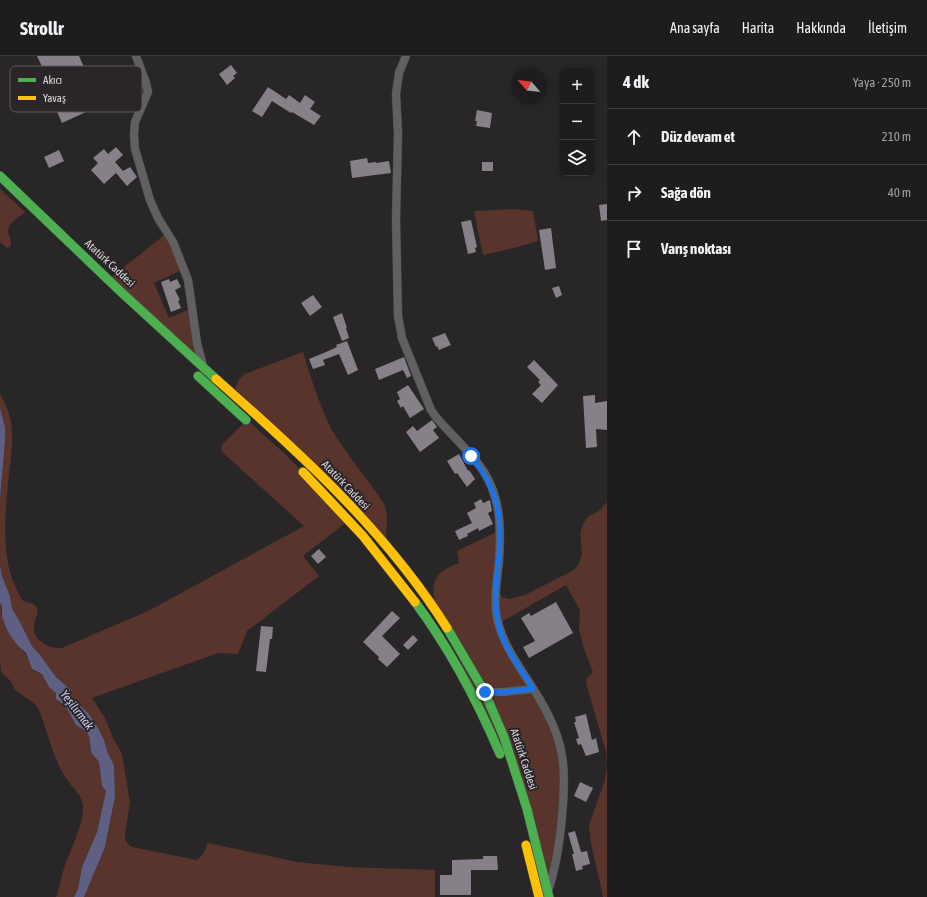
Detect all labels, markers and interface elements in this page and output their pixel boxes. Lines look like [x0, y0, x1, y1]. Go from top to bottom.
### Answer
text: Strollr [20, 17, 64, 39]
text: Ana sayfa [670, 20, 720, 36]
text: Harita [742, 20, 774, 36]
text: Hakkında [796, 20, 846, 36]
text: İletişim [868, 20, 907, 36]
legend [10, 66, 142, 112]
north arrow [511, 68, 547, 104]
map controls [559, 68, 595, 176]
button: + [559, 68, 595, 104]
text: 4 dk [623, 72, 649, 92]
text: Akıcı [43, 74, 62, 86]
text: Yaya · 250 m [853, 75, 911, 90]
text: Yavaş [43, 92, 66, 104]
button: − [559, 104, 595, 140]
icon: ahead [623, 126, 645, 148]
text: Düz devam et [661, 128, 735, 145]
text: 210 m [882, 129, 911, 144]
button: layers [559, 140, 595, 176]
icon: right [623, 182, 645, 204]
text: Sağa dön [661, 184, 711, 201]
text: 40 m [888, 185, 911, 200]
street label: Atatürk Caddesi [83, 237, 137, 289]
icon: arrive [623, 238, 645, 260]
text: Varış noktası [661, 240, 731, 257]
route start [462, 447, 480, 465]
street label: Atatürk Caddesi [320, 458, 372, 512]
route end [476, 683, 494, 701]
water label: Yeşilırmak [57, 688, 97, 733]
street label: Atatürk Caddesi [508, 727, 540, 791]

